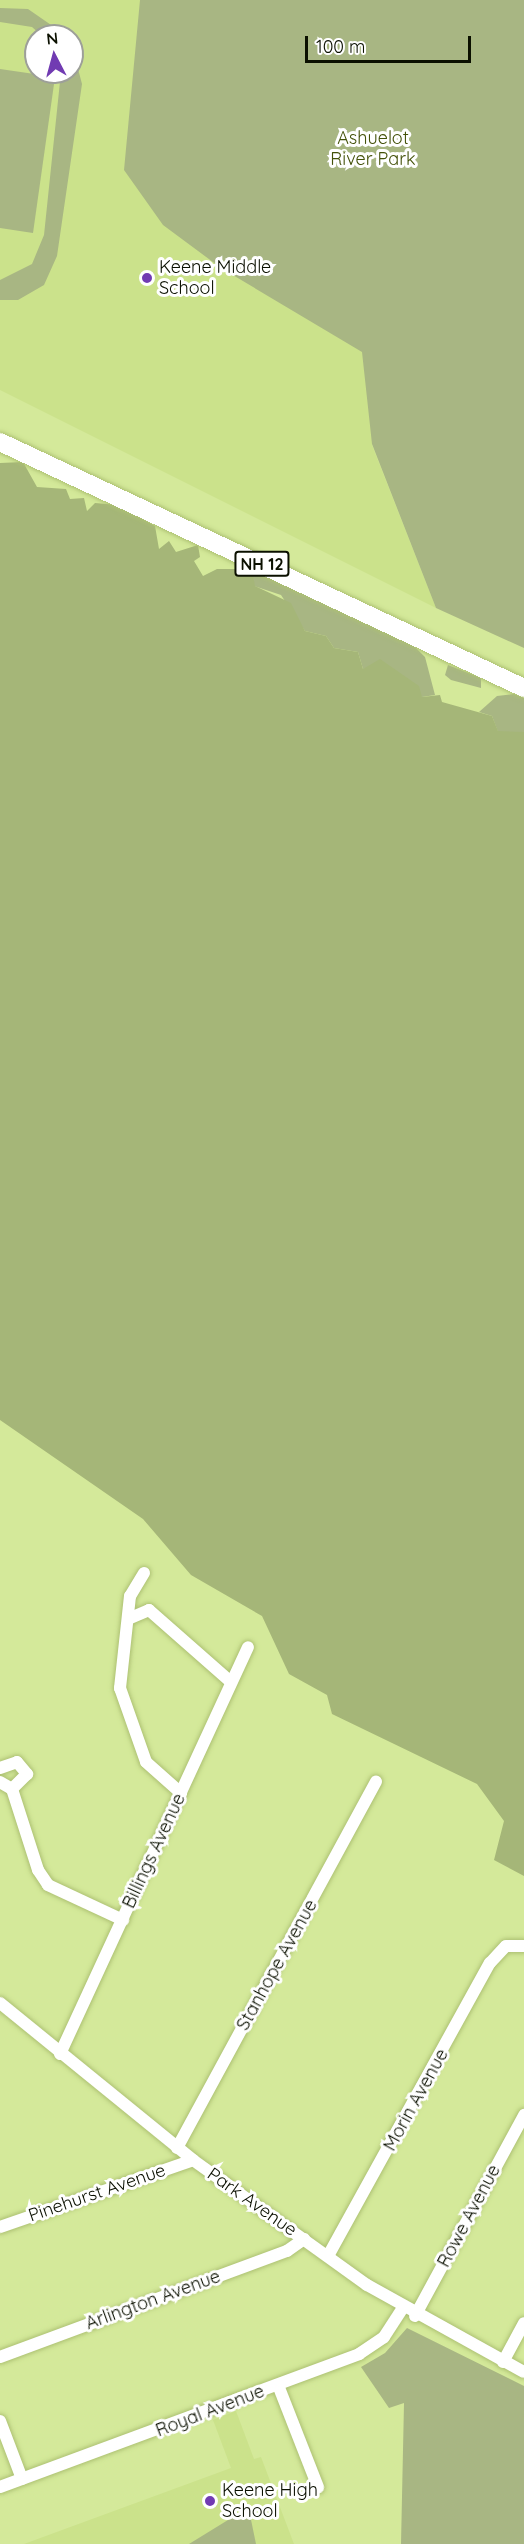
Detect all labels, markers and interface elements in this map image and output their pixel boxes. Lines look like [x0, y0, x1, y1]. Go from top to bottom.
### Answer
north arrow [24, 24, 84, 84]
scale bar [308, 24, 474, 62]
text: N [45, 28, 59, 49]
text: 100 m [316, 35, 365, 58]
park label: Ashuelot River Park [330, 128, 416, 170]
place label: Keene Middle School [159, 257, 271, 300]
marker: Keene Middle School [140, 271, 154, 285]
road number: NH 12 [234, 551, 290, 577]
street label: Billings Avenue [118, 1790, 190, 1912]
street label: Stanhope Avenue [232, 1896, 322, 2034]
street label: Morin Avenue [379, 2045, 453, 2155]
street label: Pinehurst Avenue [26, 2159, 168, 2227]
street label: Rowe Avenue [433, 2161, 505, 2271]
street label: Park Avenue [203, 2163, 301, 2241]
street label: Arlington Avenue [83, 2266, 223, 2334]
street label: Royal Avenue [153, 2380, 267, 2442]
place label: Keene High School [222, 2480, 318, 2522]
marker: Keene High School [203, 2494, 217, 2508]

